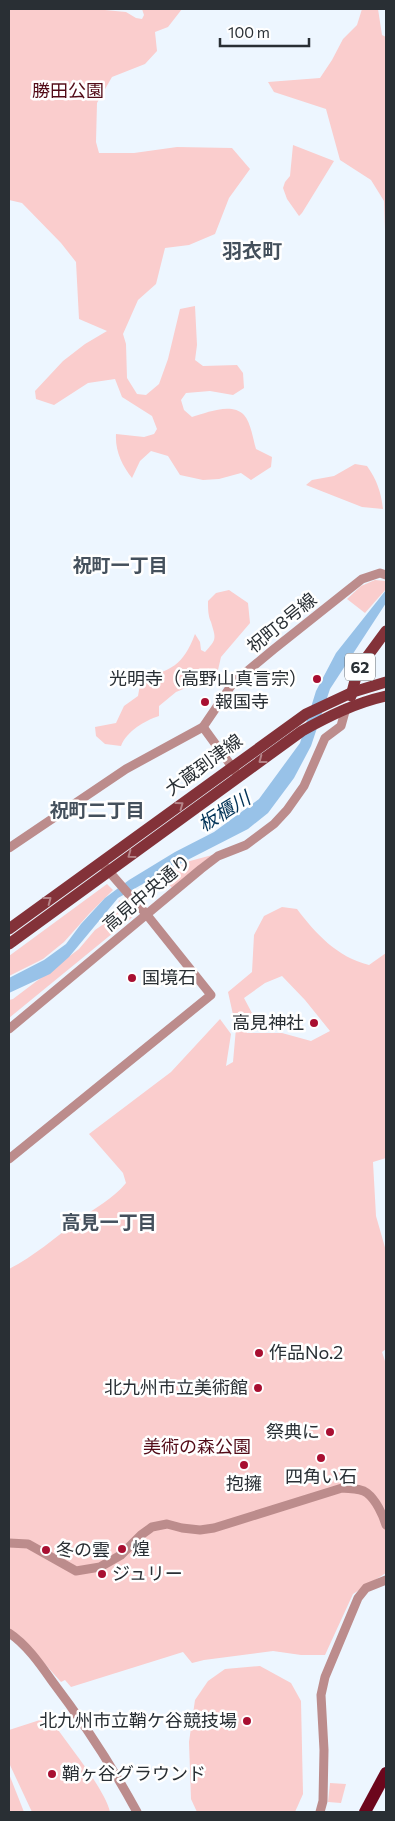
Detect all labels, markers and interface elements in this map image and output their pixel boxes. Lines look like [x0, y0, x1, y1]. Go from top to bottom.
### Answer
scale bar [220, 15, 309, 47]
text: 100 m [228, 23, 270, 41]
park label: 勝田公園 [32, 79, 104, 101]
district label: 羽衣町 [222, 238, 282, 262]
district label: 祝町一丁目 [72, 553, 168, 576]
street label: 祝町8号線 [242, 588, 321, 657]
road number: 62 [345, 654, 375, 680]
place label: 光明寺（高野山真言宗） [109, 667, 307, 689]
marker: 光明寺（高野山真言宗） [311, 673, 323, 685]
place label: 報国寺 [215, 690, 269, 712]
marker: 報国寺 [199, 696, 211, 708]
street label: 大蔵到津線 [161, 729, 246, 800]
one-way arrow [258, 754, 268, 763]
water label: 板櫃川 [193, 785, 256, 835]
district label: 祝町二丁目 [49, 798, 145, 821]
one-way arrow [174, 802, 183, 810]
street label: 高見中央通り [98, 849, 195, 935]
one-way arrow [127, 849, 137, 858]
one-way arrow [42, 897, 52, 906]
place label: 国境石 [142, 966, 196, 988]
marker: 国境石 [126, 972, 138, 984]
place label: 高見神社 [232, 1011, 304, 1033]
marker: 高見神社 [308, 1017, 320, 1029]
district label: 高見一丁目 [61, 1210, 157, 1233]
place label: 作品No.2 [269, 1341, 343, 1363]
marker: 作品No.2 [253, 1347, 265, 1359]
place label: 北九州市立美術館 [104, 1376, 248, 1398]
marker: 北九州市立美術館 [252, 1382, 264, 1394]
place label: 祭典に [266, 1420, 320, 1442]
marker: 祭典に [324, 1426, 336, 1438]
park label: 美術の森公園 [143, 1435, 251, 1457]
marker: 四角い石 [315, 1452, 327, 1464]
marker: 抱擁 [238, 1459, 250, 1471]
place label: 四角い石 [285, 1465, 357, 1487]
place label: 抱擁 [226, 1472, 262, 1494]
place label: 煌 [132, 1537, 150, 1559]
place label: 冬の雲 [56, 1538, 110, 1560]
marker: 煌 [116, 1543, 128, 1555]
marker: 冬の雲 [40, 1544, 52, 1556]
place label: ジュリー [112, 1562, 183, 1584]
marker: ジュリー [96, 1568, 108, 1580]
place label: 北九州市立鞘ケ谷競技場 [39, 1709, 237, 1731]
marker: 北九州市立鞘ケ谷競技場 [241, 1715, 253, 1727]
place label: 鞘ヶ谷グラウンド [62, 1762, 206, 1784]
marker: 鞘ヶ谷グラウンド [46, 1768, 58, 1780]

